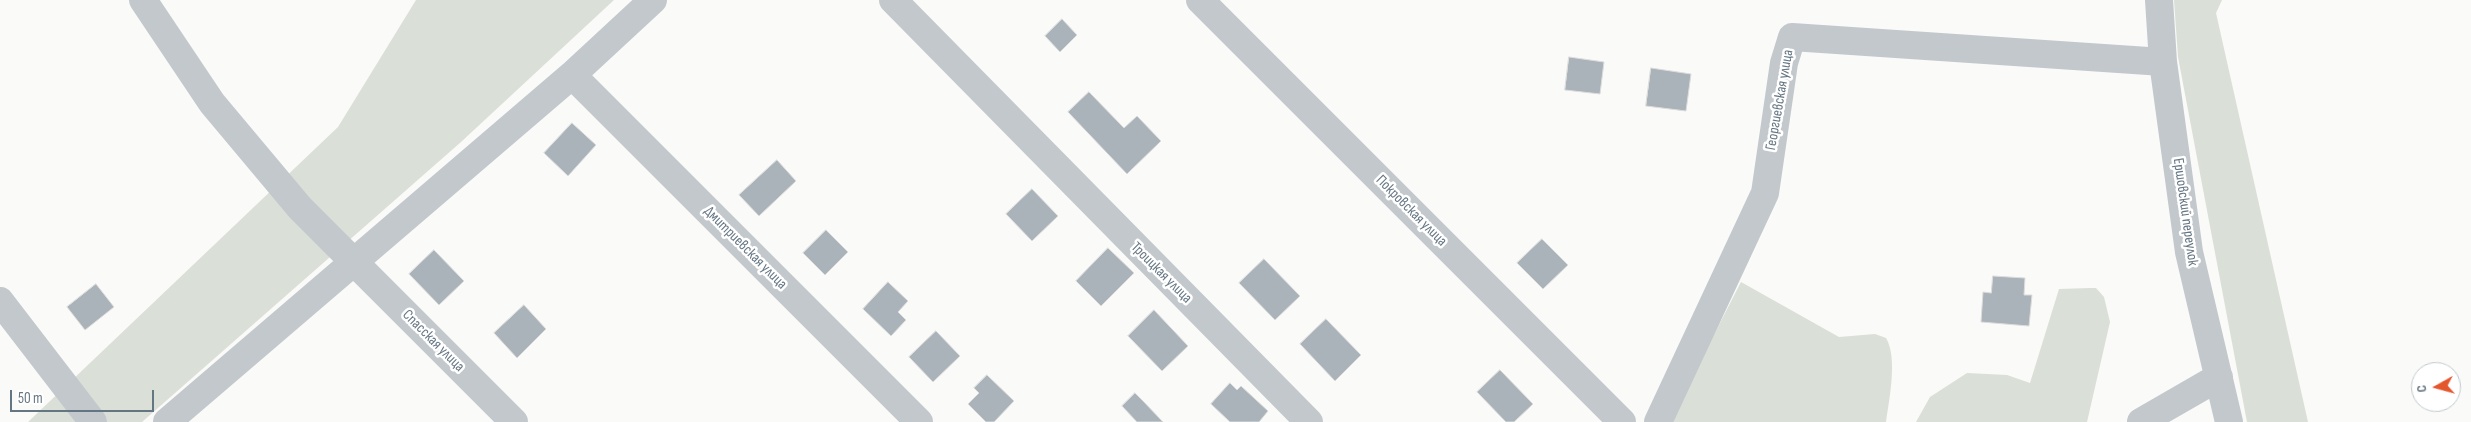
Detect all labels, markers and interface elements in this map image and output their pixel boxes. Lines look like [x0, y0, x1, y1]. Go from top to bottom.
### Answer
street label: Георгиевская улица [1762, 48, 1798, 152]
street label: Ершовский переулок [2169, 157, 2201, 267]
street label: Покровская улица [1372, 172, 1450, 250]
street label: Дмитриевская улица [700, 203, 790, 293]
street label: Троицкая улица [1127, 239, 1195, 307]
street label: Спасская улица [398, 306, 468, 376]
north arrow [2411, 362, 2461, 412]
scale bar [12, 380, 156, 412]
text: С [2413, 384, 2430, 393]
text: 50 m [18, 389, 43, 408]

